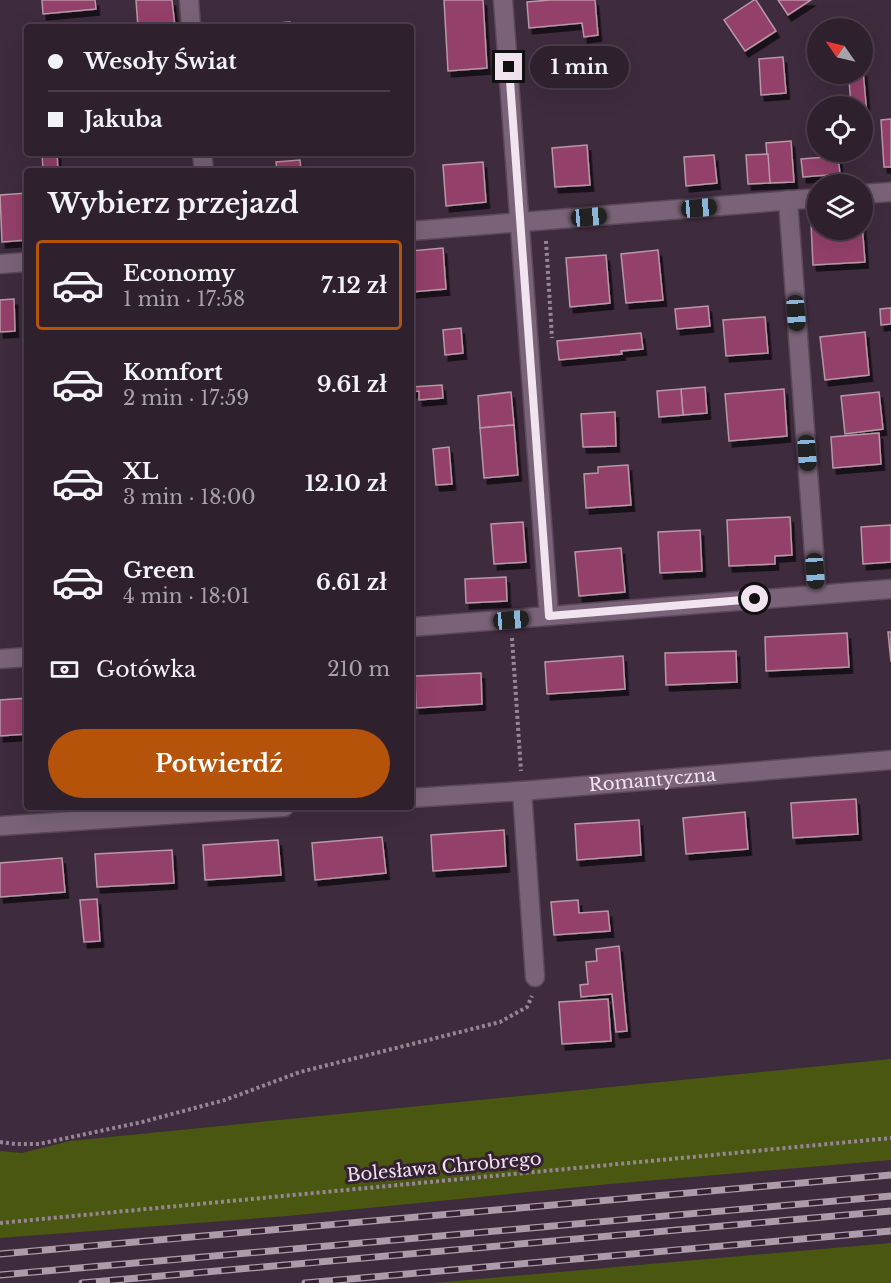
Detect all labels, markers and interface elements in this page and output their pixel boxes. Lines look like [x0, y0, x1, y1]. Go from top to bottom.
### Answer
north arrow [807, 18, 873, 84]
map controls [807, 18, 873, 240]
callout: 1 min [530, 46, 629, 88]
text: Wesoły Świat [84, 48, 237, 75]
route end [495, 53, 522, 80]
text: 1 min [551, 55, 608, 79]
button: locate [807, 96, 873, 162]
text: Jakuba [84, 106, 163, 133]
button: layers [807, 174, 873, 240]
text: Wybierz przejazd [48, 187, 299, 220]
car [680, 197, 718, 219]
car [570, 206, 608, 228]
icon: car [51, 258, 105, 312]
text: Economy [123, 260, 235, 287]
text: 7.12 zł [321, 272, 387, 299]
text: 1 min · 17:58 [123, 287, 245, 311]
car [786, 294, 806, 332]
icon: car [51, 357, 105, 411]
text: Komfort [123, 359, 223, 386]
text: 9.61 zł [317, 371, 387, 398]
text: 2 min · 17:59 [123, 386, 249, 410]
car [797, 434, 817, 472]
icon: car [51, 456, 105, 510]
text: XL [123, 458, 158, 485]
text: 12.10 zł [305, 470, 387, 497]
text: 3 min · 18:00 [123, 485, 256, 509]
car [805, 552, 825, 590]
icon: car [51, 555, 105, 609]
text: Green [123, 557, 195, 584]
text: 6.61 zł [316, 569, 387, 596]
text: 4 min · 18:01 [123, 584, 250, 608]
route start [741, 585, 768, 612]
car [492, 609, 530, 631]
icon: cash [48, 653, 81, 686]
text: Gotówka [96, 656, 196, 683]
text: 210 m [327, 657, 390, 681]
button: Potwierdź [48, 729, 390, 798]
street label: Romantyczna [588, 764, 717, 796]
street label: Bolesława Chrobrego [346, 1148, 542, 1186]

